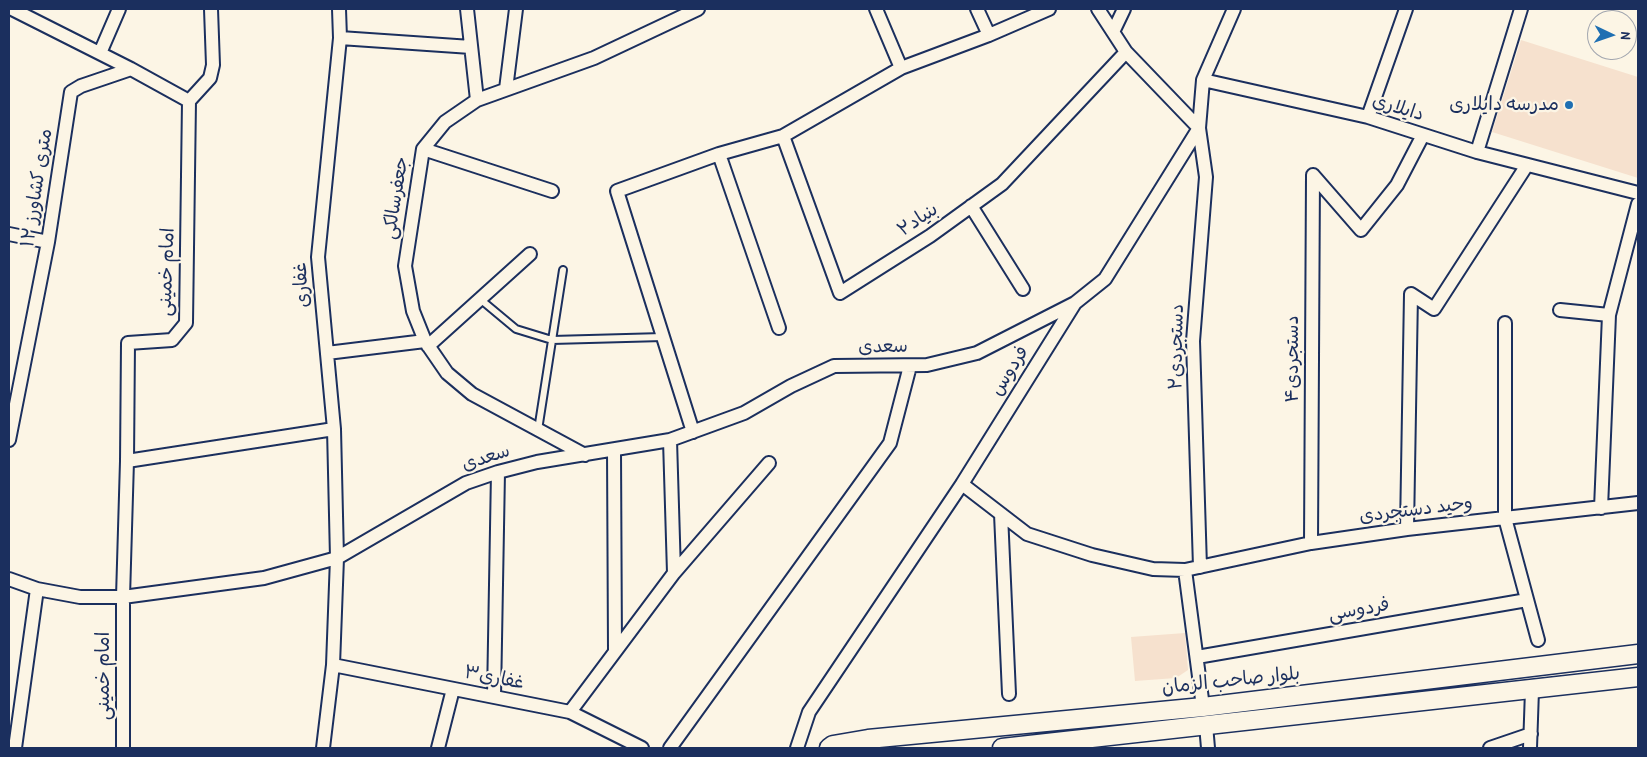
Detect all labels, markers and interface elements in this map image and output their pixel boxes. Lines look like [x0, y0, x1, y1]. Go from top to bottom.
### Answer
north arrow [1587, 10, 1637, 60]
text: N [1617, 32, 1636, 40]
street label: دایلاری [1369, 89, 1427, 127]
place label: مدرسه دایلاری [1449, 94, 1559, 116]
marker: مدرسه دایلاری [1563, 99, 1575, 111]
street label: ۱۲ متری کشاورز [16, 127, 58, 249]
street label: جعفرسالکی [378, 155, 414, 241]
street label: بنیاد۲ [893, 198, 943, 242]
street label: امام خمینی [154, 227, 180, 317]
street label: غفاری [289, 262, 315, 308]
street label: دستجردی۲ [1165, 304, 1189, 390]
street label: دستجردی۴ [1282, 315, 1304, 403]
street label: سعدی [858, 335, 908, 359]
street label: فردوس [986, 342, 1034, 400]
street label: سعدی [459, 440, 513, 476]
street label: وحید دستجردی [1358, 492, 1474, 528]
street label: فردوسی [1327, 593, 1391, 627]
street label: امام خمینی [93, 632, 115, 720]
street label: غفاری۳ [462, 661, 526, 695]
street label: بلوار صاحب الزمان [1161, 662, 1301, 700]

